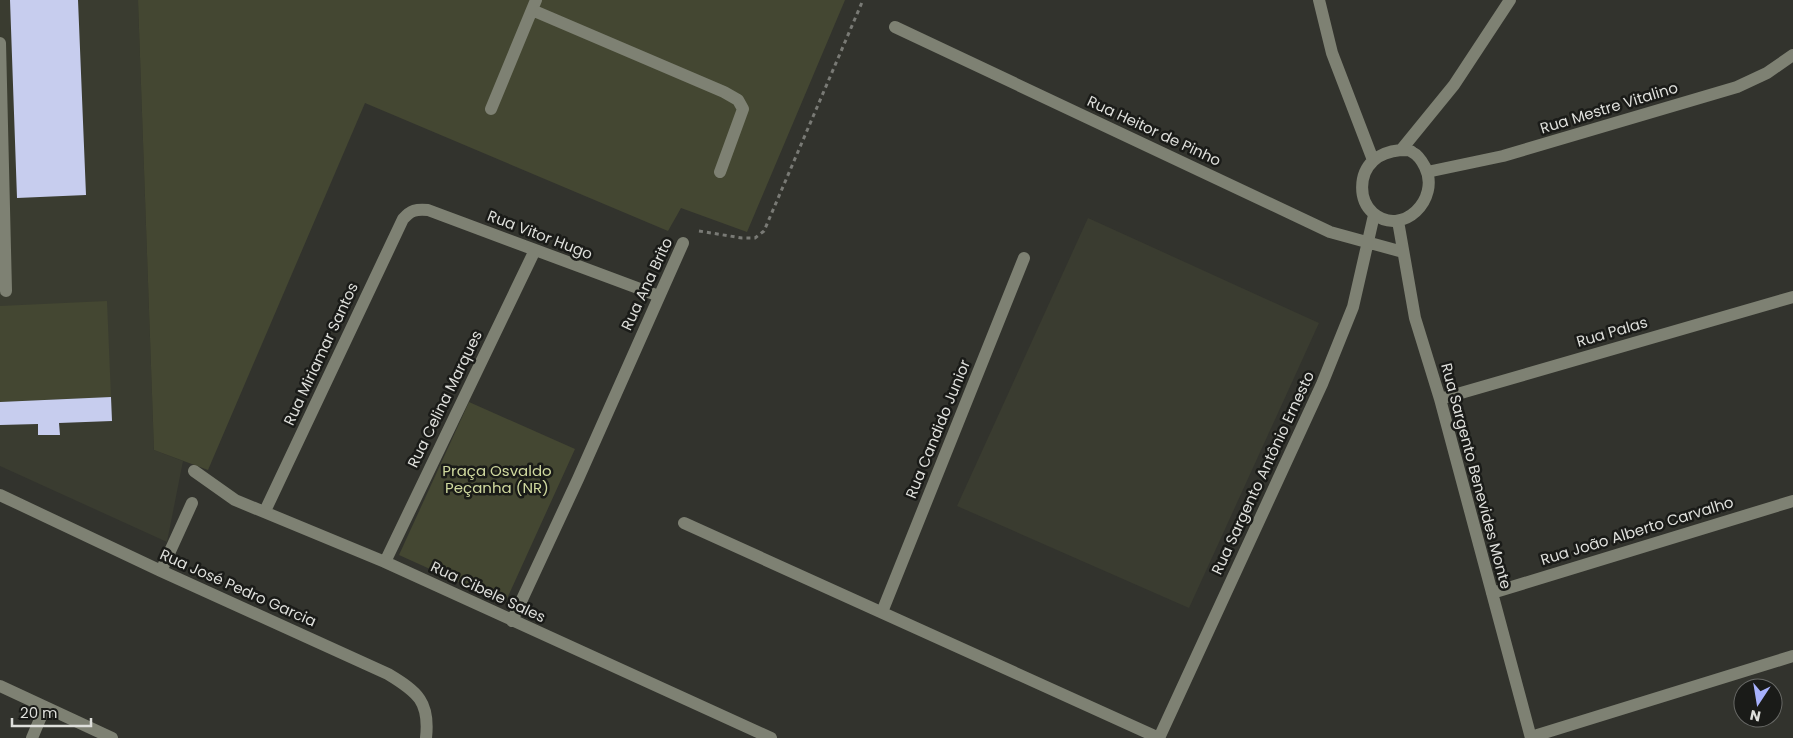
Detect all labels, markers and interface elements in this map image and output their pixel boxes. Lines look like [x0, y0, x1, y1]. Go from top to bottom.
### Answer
street label: Rua Mestre Vitalino [1537, 77, 1680, 139]
street label: Rua Heitor de Pinho [1084, 90, 1225, 171]
street label: Rua Vitor Hugo [485, 205, 596, 264]
street label: Rua Ana Brito [616, 234, 677, 334]
street label: Rua Miriamar Santos [278, 279, 363, 429]
street label: Rua Palas [1574, 311, 1650, 352]
street label: Rua Celina Marques [402, 326, 487, 471]
street label: Rua Candido Junior [900, 356, 975, 501]
street label: Rua Sargento Benevides Monte [1436, 361, 1517, 591]
street label: Rua Sargento Antônio Ernesto [1206, 368, 1319, 578]
park label: Praça Osvaldo Peçanha (NR) [442, 460, 552, 498]
street label: Rua João Alberto Carvalho [1538, 491, 1736, 570]
street label: Rua José Pedro Garcia [157, 544, 320, 632]
street label: Rua Cibele Sales [427, 556, 549, 627]
north arrow [1733, 678, 1783, 728]
scale bar [12, 696, 91, 728]
text: 20 m [20, 702, 58, 723]
text: N [1748, 705, 1763, 727]

